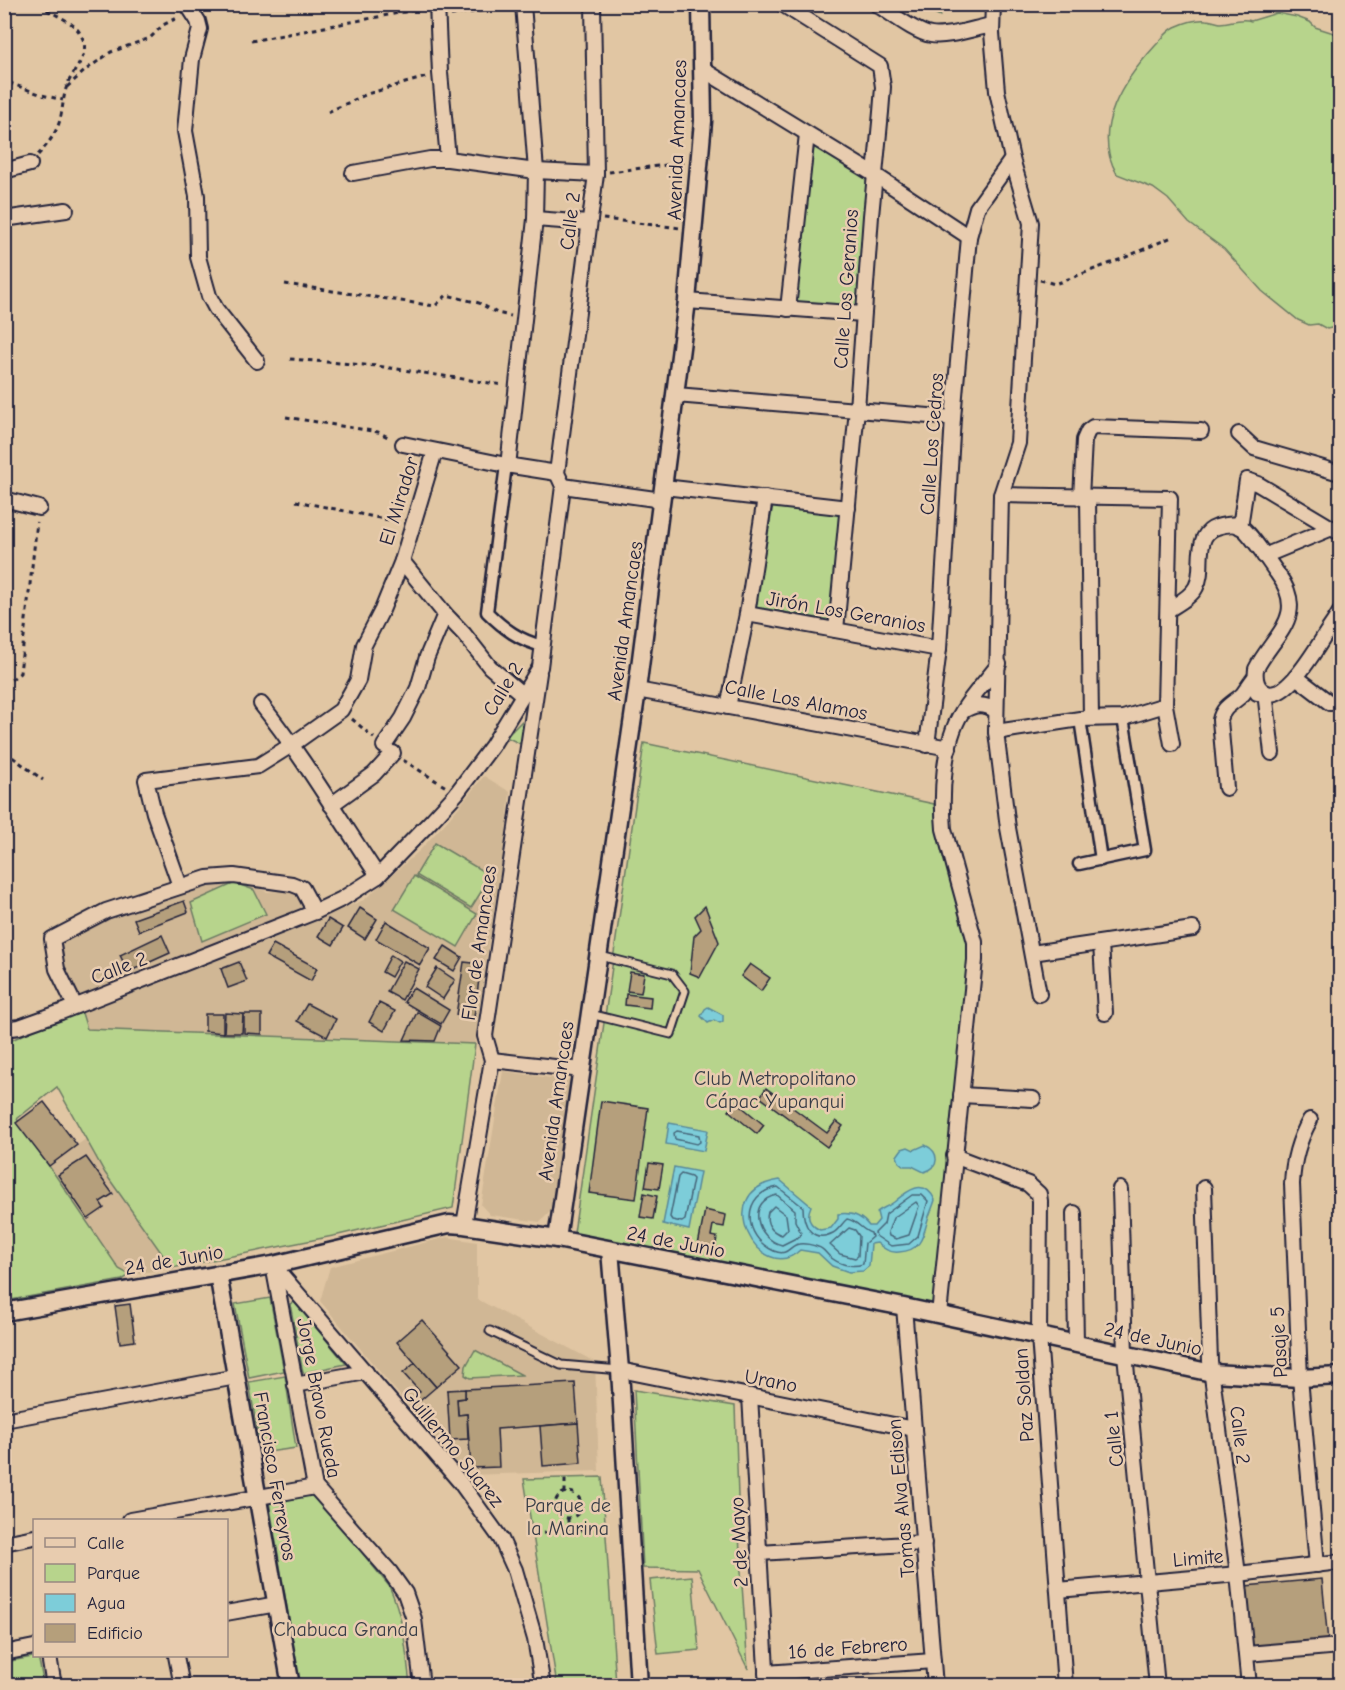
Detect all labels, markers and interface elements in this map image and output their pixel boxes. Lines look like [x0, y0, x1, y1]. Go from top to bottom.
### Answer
street label: Avenida Amancaes [663, 59, 691, 221]
street label: Calle 2 [555, 191, 585, 251]
street label: Calle Los Geranios [829, 209, 863, 369]
street label: Calle Los Cedros [916, 372, 948, 516]
street label: El Mirador [375, 454, 423, 548]
street label: Avenida Amancaes [602, 540, 648, 702]
street label: Jirón Los Geranios [765, 587, 927, 637]
street label: Calle 2 [478, 658, 528, 720]
street label: Calle Los Alamos [723, 675, 869, 725]
street label: Flor de Amancaes [457, 864, 501, 1022]
street label: Calle 2 [88, 947, 150, 989]
street label: Avenida Amancaes [533, 1020, 579, 1182]
park label: Club Metropolitano Cápac Yupanqui [694, 1067, 856, 1113]
street label: 24 de Junio [625, 1221, 727, 1263]
street label: 24 de Junio [123, 1240, 225, 1280]
street label: Pasaje 5 [1266, 1306, 1292, 1378]
street label: Jorge Bravo Rueda [292, 1316, 346, 1480]
street label: 24 de Junio [1102, 1317, 1204, 1361]
street label: Paz Soldan [1009, 1347, 1039, 1443]
street label: Urano [743, 1365, 799, 1397]
street label: Guillermo Suarez [398, 1382, 509, 1512]
street label: Francisco Ferreyros [249, 1390, 301, 1562]
street label: Calle 2 [1225, 1405, 1255, 1465]
street label: Calle 1 [1100, 1410, 1128, 1468]
street label: Tomas Alva Edison [883, 1418, 919, 1578]
park label: Parque de la Marina [525, 1494, 611, 1540]
street label: 2 de Mayo [725, 1496, 753, 1588]
legend [33, 1519, 228, 1657]
text: Calle [87, 1533, 124, 1554]
street label: Limite [1172, 1544, 1224, 1572]
text: Parque [87, 1563, 140, 1584]
text: Agua [87, 1593, 125, 1614]
park label: Chabuca Granda [273, 1618, 419, 1641]
text: Edificio [87, 1623, 143, 1644]
street label: 16 de Febrero [788, 1632, 908, 1664]

